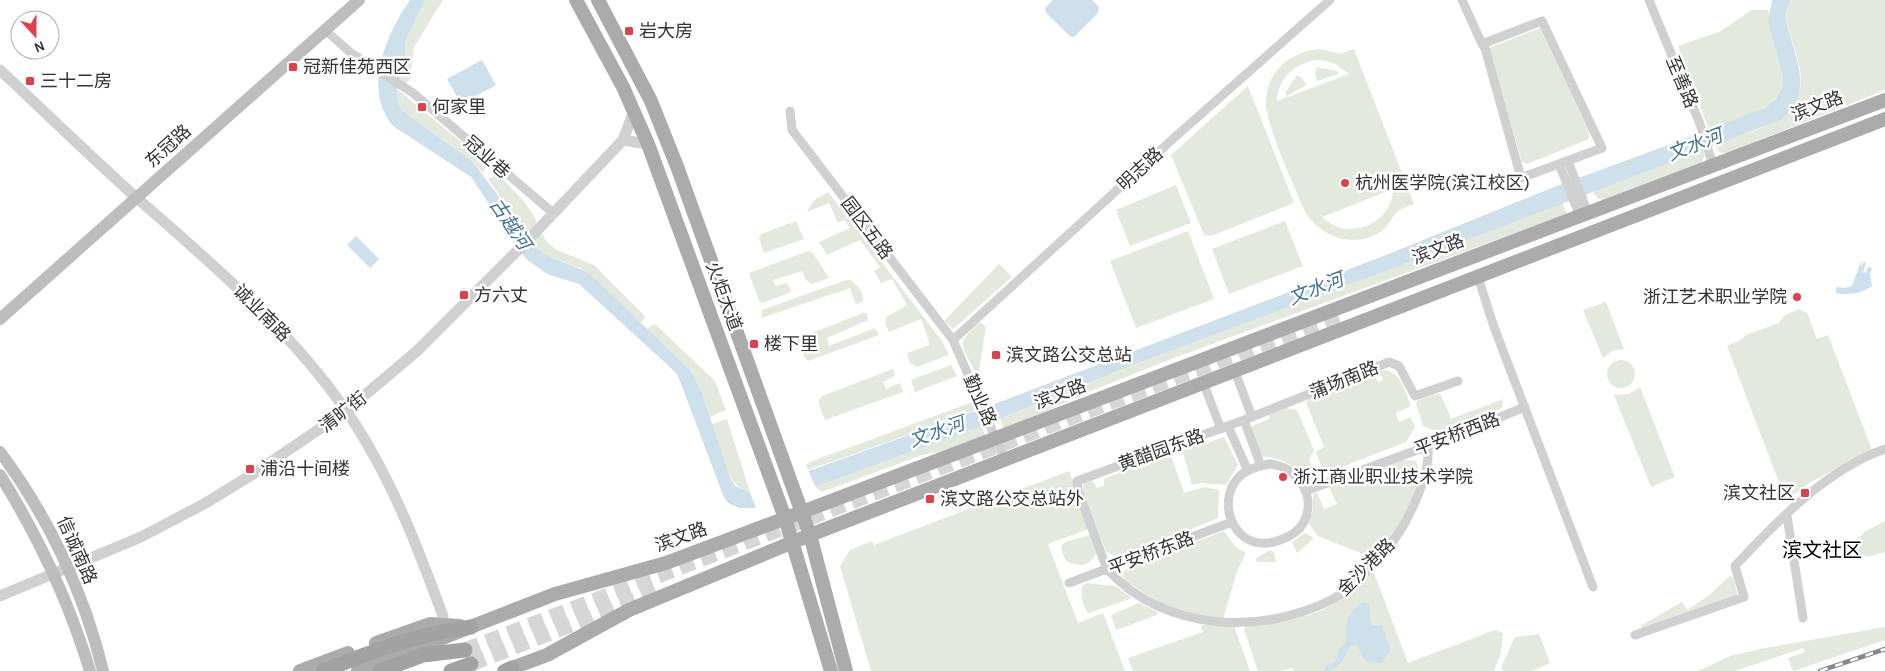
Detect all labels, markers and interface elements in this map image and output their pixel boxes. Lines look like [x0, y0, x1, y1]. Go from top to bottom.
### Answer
north arrow [10, 10, 60, 60]
place label: 岩大房 [639, 20, 693, 42]
marker: 岩大房 [623, 25, 635, 37]
text: N [32, 37, 47, 56]
street label: 至善路 [1661, 53, 1703, 111]
place label: 冠新佳苑西区 [303, 56, 411, 78]
marker: 冠新佳苑西区 [287, 61, 299, 73]
place label: 三十二房 [40, 70, 112, 92]
marker: 三十二房 [24, 75, 36, 87]
street label: 滨文路 [1788, 86, 1846, 126]
place label: 何家里 [432, 96, 486, 118]
marker: 何家里 [416, 101, 428, 113]
street label: 东冠路 [141, 120, 195, 172]
water label: 文水河 [1664, 123, 1729, 165]
street label: 冠业巷 [459, 131, 515, 183]
street label: 明志路 [1113, 143, 1167, 195]
place label: 杭州医学院(滨江校区) [1355, 172, 1530, 194]
marker: 杭州医学院(滨江校区) [1339, 177, 1351, 189]
street label: 园区五路 [837, 193, 897, 263]
water label: 古越河 [485, 194, 537, 257]
street label: 滨文路 [1409, 229, 1467, 269]
street label: 火炬大道 [701, 258, 747, 334]
water label: 文水河 [1285, 267, 1350, 309]
street label: 诚业南路 [229, 280, 295, 346]
place label: 方六丈 [474, 284, 528, 306]
place label: 浙江艺术职业学院 [1643, 286, 1787, 308]
marker: 方六丈 [458, 289, 470, 301]
marker: 浙江艺术职业学院 [1791, 291, 1803, 303]
place label: 楼下里 [764, 333, 818, 355]
marker: 楼下里 [748, 338, 760, 350]
place label: 滨文路公交总站 [1006, 344, 1132, 366]
marker: 滨文路公交总站 [990, 349, 1002, 361]
street label: 蒲场南路 [1307, 356, 1381, 404]
street label: 勤业路 [959, 371, 1001, 429]
street label: 滨文路 [1031, 374, 1089, 414]
street label: 清旷街 [315, 387, 371, 437]
street label: 平安桥西路 [1411, 408, 1503, 460]
water label: 文水河 [906, 411, 971, 452]
street label: 黄醋园东路 [1115, 424, 1207, 476]
place label: 浦沿十间楼 [260, 458, 350, 480]
marker: 浦沿十间楼 [244, 463, 256, 475]
place label: 浙江商业职业技术学院 [1293, 466, 1473, 488]
marker: 浙江商业职业技术学院 [1277, 471, 1289, 483]
place label: 滨文社区 [1723, 482, 1795, 504]
marker: 滨文社区 [1799, 487, 1811, 499]
place label: 滨文路公交总站外 [940, 488, 1084, 510]
marker: 滨文路公交总站外 [924, 493, 936, 505]
street label: 信诚南路 [52, 513, 102, 587]
street label: 滨文路 [652, 517, 710, 557]
street label: 平安桥东路 [1105, 527, 1197, 579]
street label: 金沙港路 [1333, 534, 1399, 600]
district label: 滨文社区 [1782, 539, 1862, 562]

